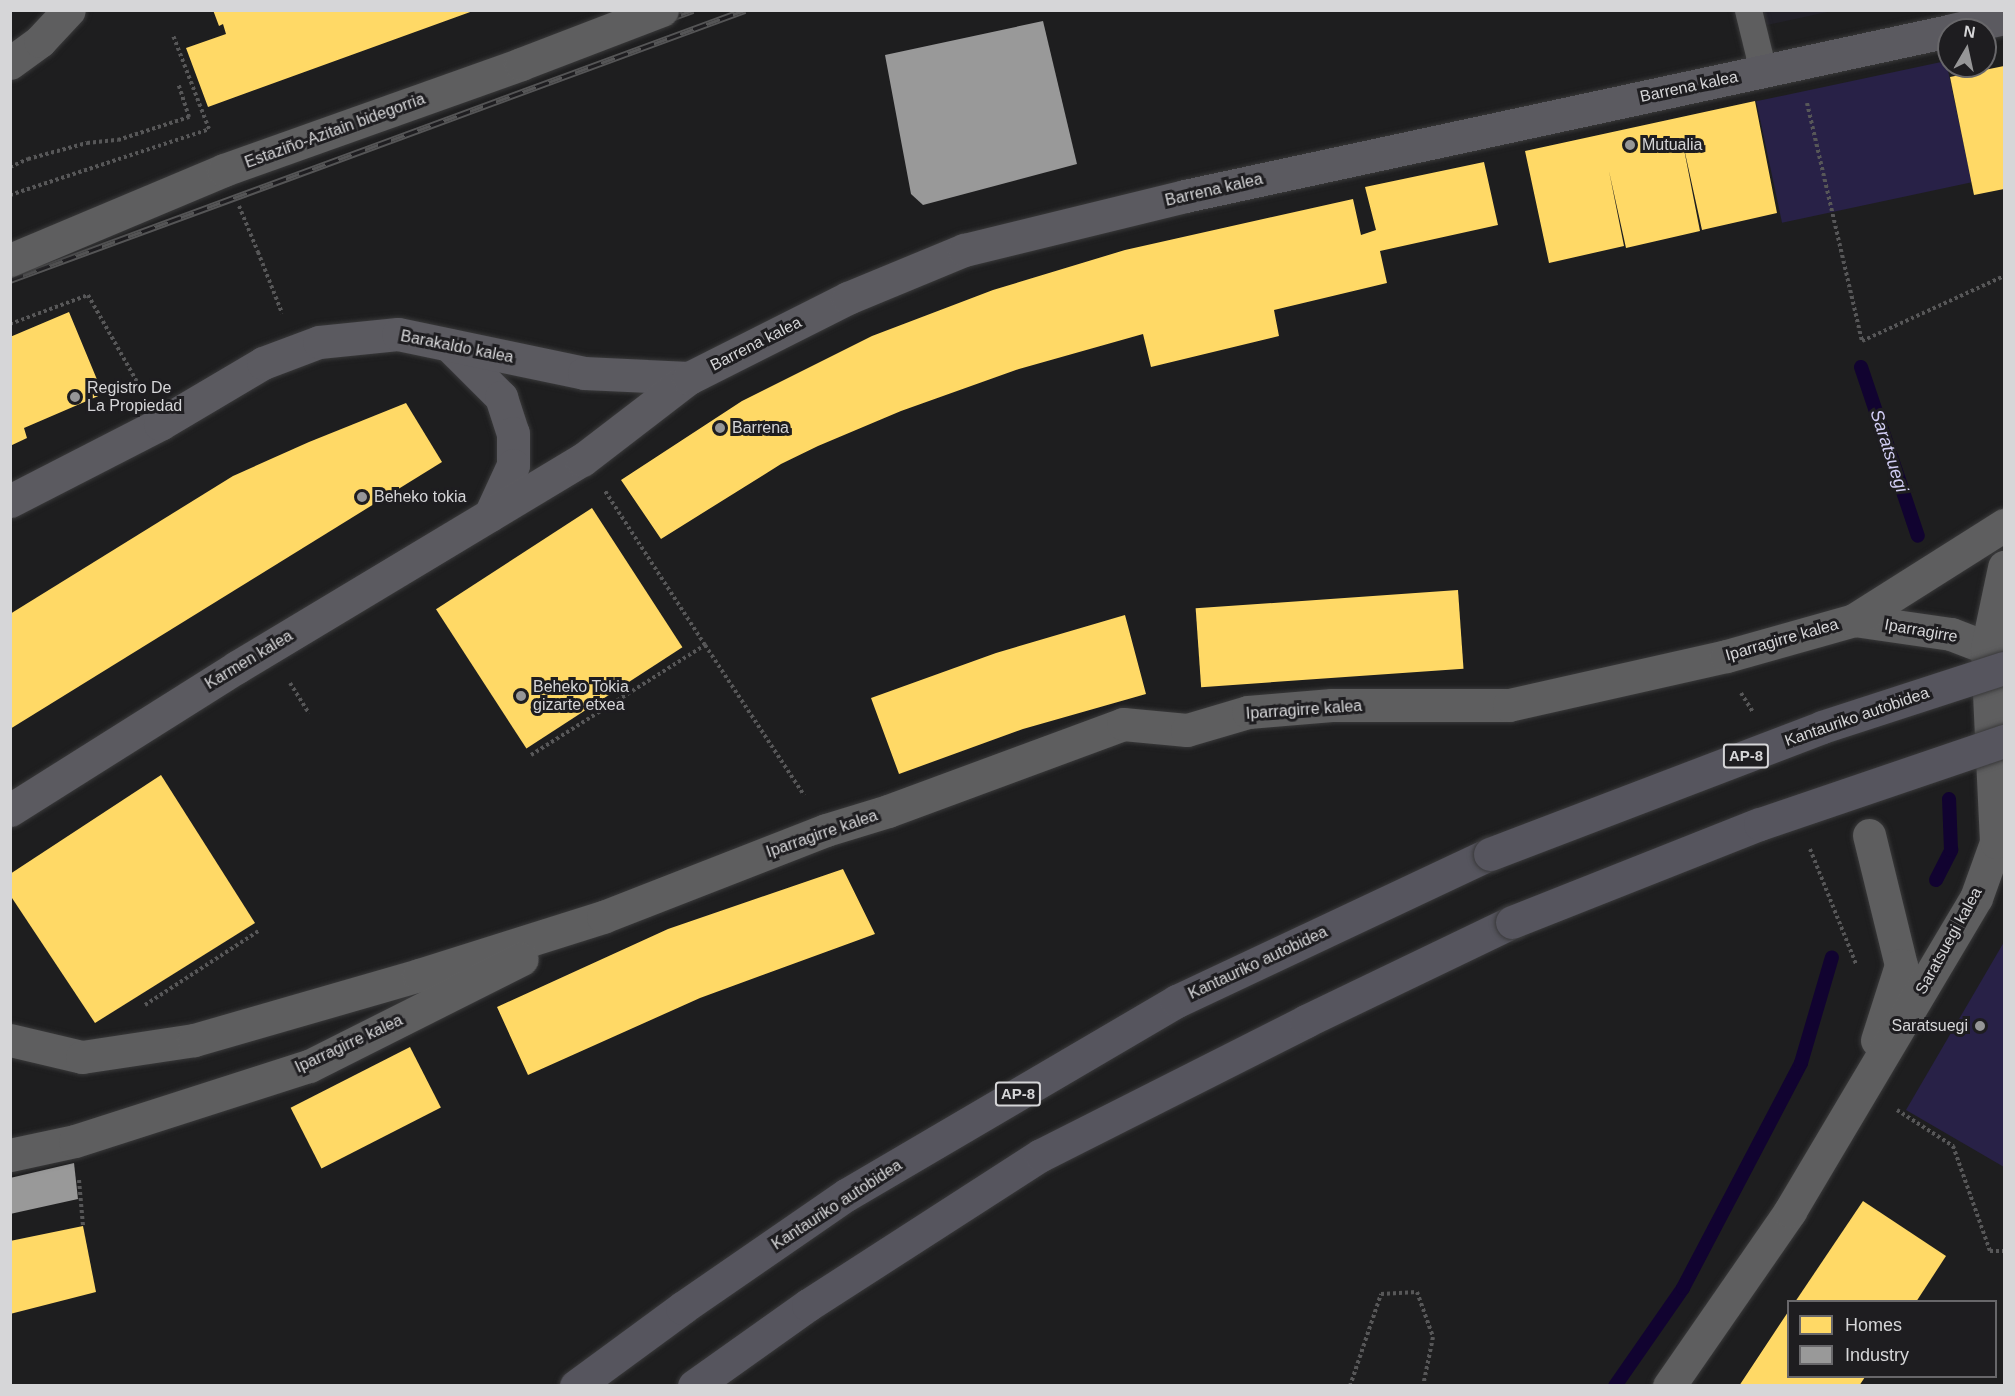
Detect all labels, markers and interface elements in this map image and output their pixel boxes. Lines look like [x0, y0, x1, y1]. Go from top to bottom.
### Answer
north arrow [1937, 18, 1997, 78]
text: N [1963, 22, 1977, 41]
street label: Barrena kalea [1638, 67, 1740, 107]
street label: Estaziño-Azitain bidegorria [242, 89, 428, 173]
place label: Mutualia [1642, 135, 1702, 155]
marker: Mutualia [1623, 138, 1637, 152]
street label: Barrena kalea [1163, 169, 1265, 211]
street label: Barrena kalea [707, 313, 805, 375]
street label: Barakaldo kalea [399, 327, 515, 367]
place label: Registro De La Propiedad [87, 378, 182, 416]
marker: Registro De La Propiedad [68, 390, 82, 404]
water label: Saratsuegi [1865, 407, 1913, 495]
place label: Barrena [732, 418, 789, 438]
marker: Barrena [713, 421, 727, 435]
place label: Beheko tokia [374, 487, 467, 507]
marker: Beheko tokia [355, 490, 369, 504]
street label: Iparragirre kalea [1723, 615, 1841, 665]
street label: Iparragirre [1883, 615, 1959, 647]
street label: Karmen kalea [202, 626, 296, 694]
place label: Beheko Tokia gizarte etxea [533, 677, 629, 715]
street label: Kantauriko autobidea [1782, 683, 1932, 751]
marker: Beheko Tokia gizarte etxea [514, 689, 528, 703]
street label: Iparragirre kalea [1245, 696, 1363, 724]
road number: AP-8 [1722, 744, 1770, 768]
street label: Iparragirre kalea [764, 806, 880, 862]
street label: Saratsuegi kalea [1912, 884, 1986, 998]
street label: Kantauriko autobidea [1185, 922, 1331, 1004]
street label: Iparragirre kalea [292, 1011, 406, 1077]
place label: Saratsuegi [1892, 1016, 1968, 1036]
marker: Saratsuegi [1973, 1019, 1987, 1033]
road number: AP-8 [994, 1082, 1042, 1106]
street label: Kantauriko autobidea [768, 1156, 906, 1254]
legend [1787, 1300, 1997, 1378]
text: Homes [1845, 1315, 1902, 1335]
text: Industry [1845, 1345, 1909, 1365]

